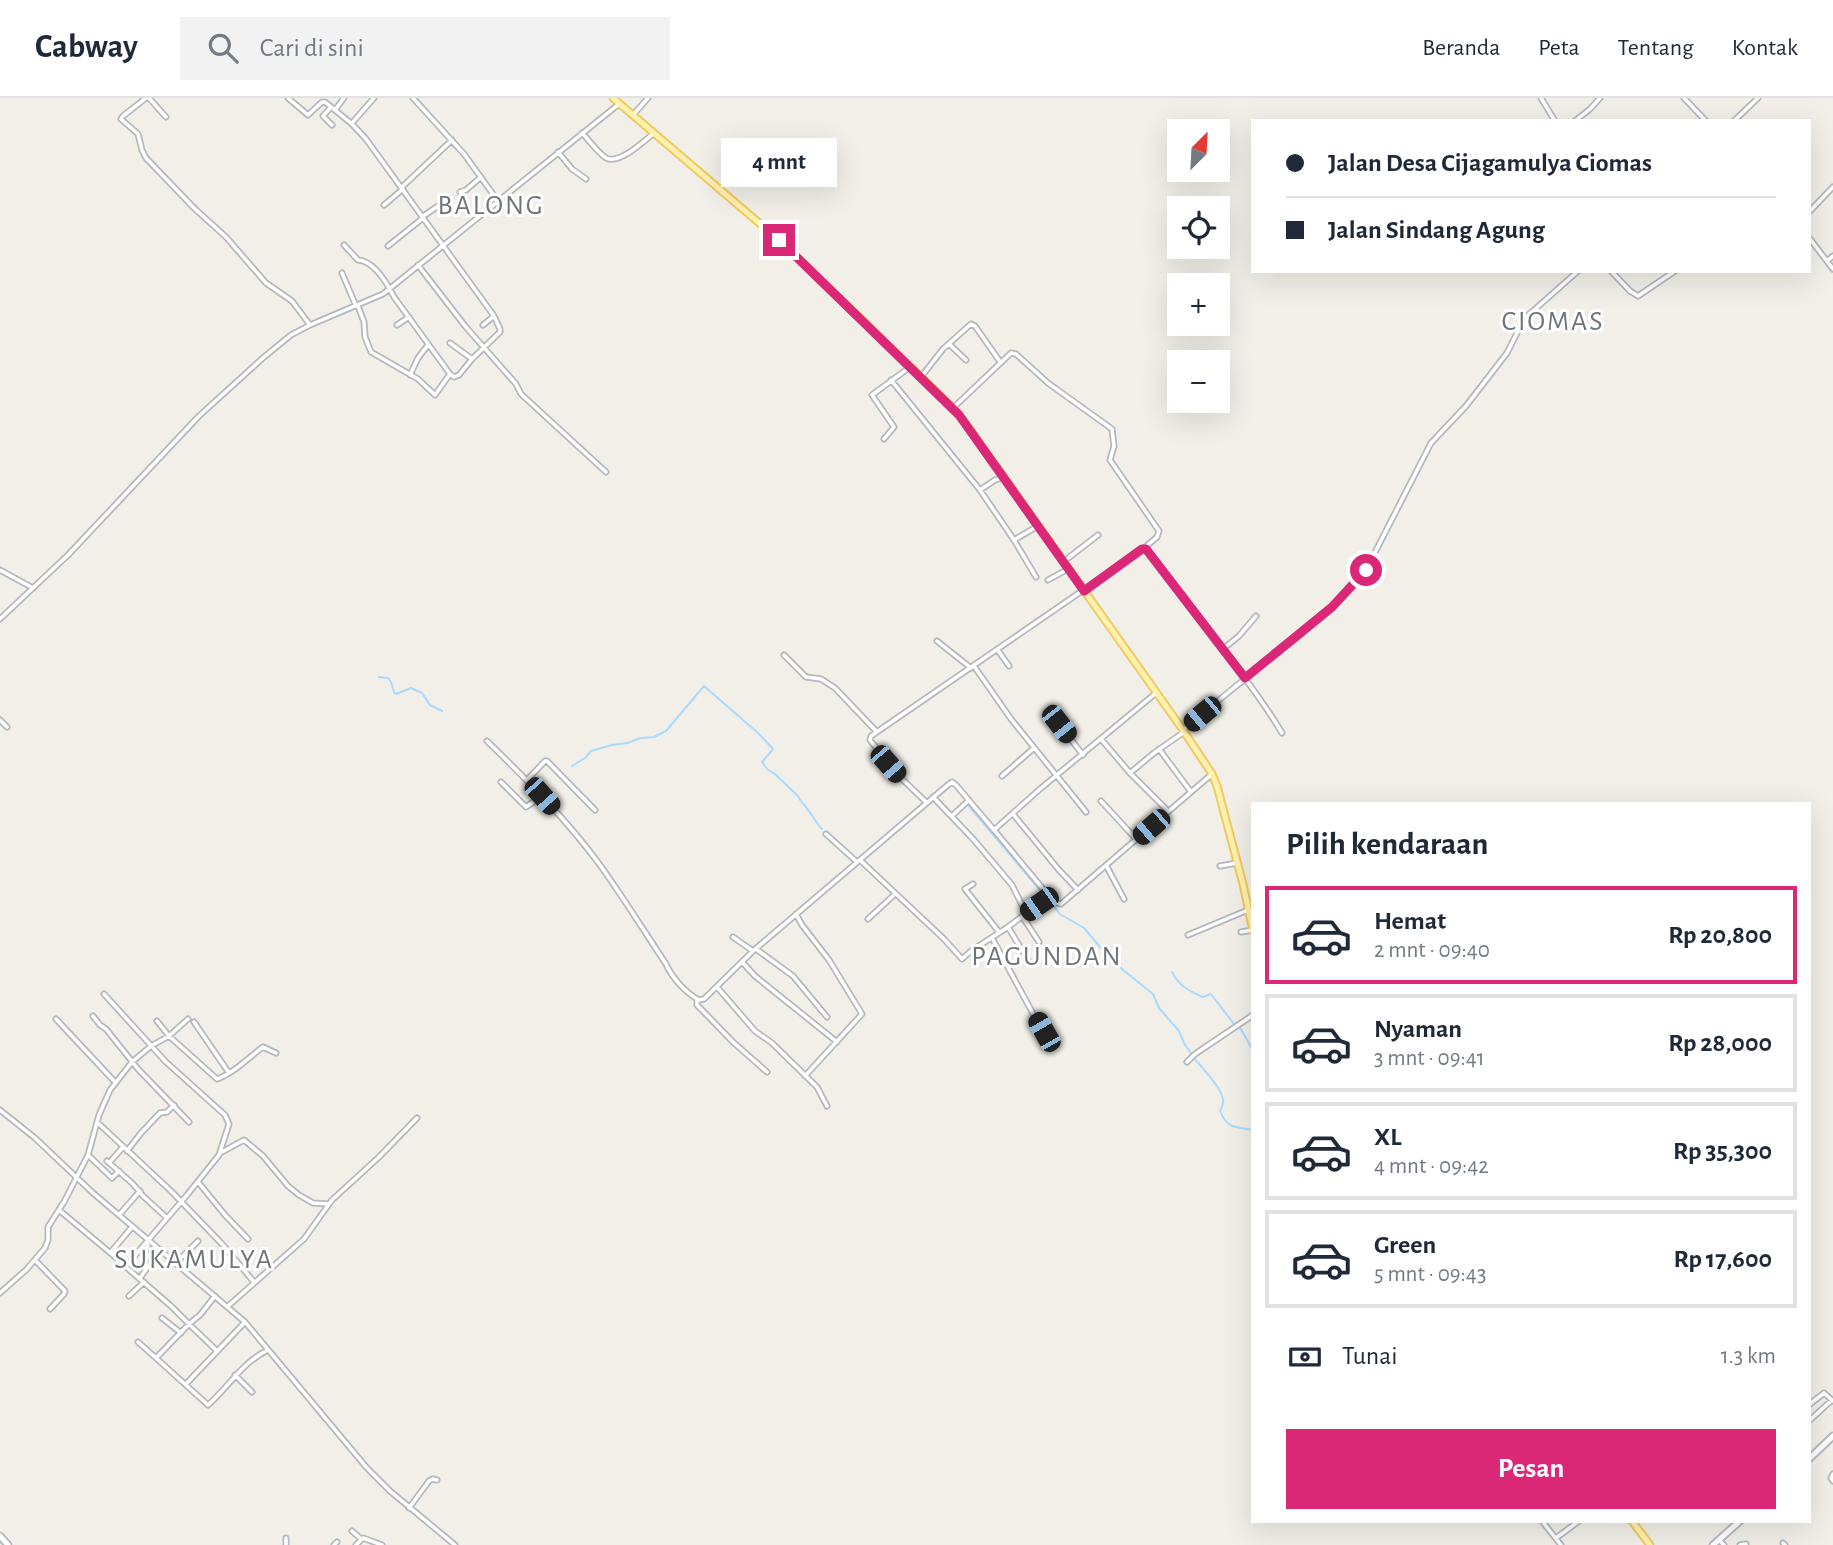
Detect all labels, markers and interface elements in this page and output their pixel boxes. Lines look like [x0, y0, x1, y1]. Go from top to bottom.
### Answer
search box [180, 17, 670, 80]
icon: search [204, 29, 242, 67]
text: Cabway [35, 31, 138, 64]
text: Cari di sini [260, 35, 364, 61]
text: Beranda [1422, 36, 1500, 60]
text: Peta [1538, 36, 1580, 60]
text: Tentang [1618, 36, 1694, 60]
text: Kontak [1732, 36, 1798, 60]
north arrow [1167, 119, 1230, 182]
map controls [1167, 119, 1230, 413]
callout: 4 mnt [721, 138, 837, 188]
text: Jalan Desa Cijagamulya Ciomas [1328, 150, 1652, 176]
text: 4 mnt [752, 151, 806, 174]
district label: BALONG [437, 192, 545, 220]
button: locate [1167, 196, 1230, 259]
text: Jalan Sindang Agung [1328, 217, 1545, 243]
route end [763, 224, 795, 256]
button: + [1167, 273, 1230, 336]
district label: CIOMAS [1502, 308, 1604, 336]
button: − [1167, 350, 1230, 413]
route start [1350, 554, 1382, 586]
car [1180, 692, 1225, 736]
car [1038, 701, 1081, 747]
car [867, 741, 910, 787]
car [521, 773, 564, 819]
car [1129, 805, 1174, 849]
text: Pilih kendaraan [1286, 828, 1488, 860]
car [1016, 883, 1063, 925]
icon: car [1290, 904, 1353, 967]
text: Hemat [1374, 908, 1446, 934]
text: Rp 20,800 [1668, 922, 1772, 948]
text: 2 mnt · 09:40 [1374, 939, 1490, 962]
district label: PAGUNDAN [971, 943, 1123, 971]
car [1025, 1009, 1064, 1055]
icon: car [1290, 1012, 1353, 1075]
text: Nyaman [1374, 1016, 1462, 1042]
text: Rp 28,000 [1668, 1030, 1772, 1056]
text: 3 mnt · 09:41 [1374, 1047, 1485, 1070]
icon: car [1290, 1120, 1353, 1183]
text: XL [1374, 1124, 1401, 1150]
text: Rp 35,300 [1673, 1138, 1772, 1164]
text: 4 mnt · 09:42 [1374, 1155, 1489, 1178]
icon: car [1290, 1228, 1353, 1291]
text: Green [1374, 1232, 1436, 1258]
district label: SUKAMULYA [114, 1246, 274, 1274]
text: Rp 17,600 [1674, 1246, 1772, 1272]
text: 5 mnt · 09:43 [1374, 1263, 1486, 1286]
icon: cash [1286, 1338, 1324, 1376]
text: Tunai [1342, 1343, 1398, 1369]
text: 1.3 km [1721, 1345, 1776, 1368]
button: Pesan [1286, 1429, 1776, 1509]

